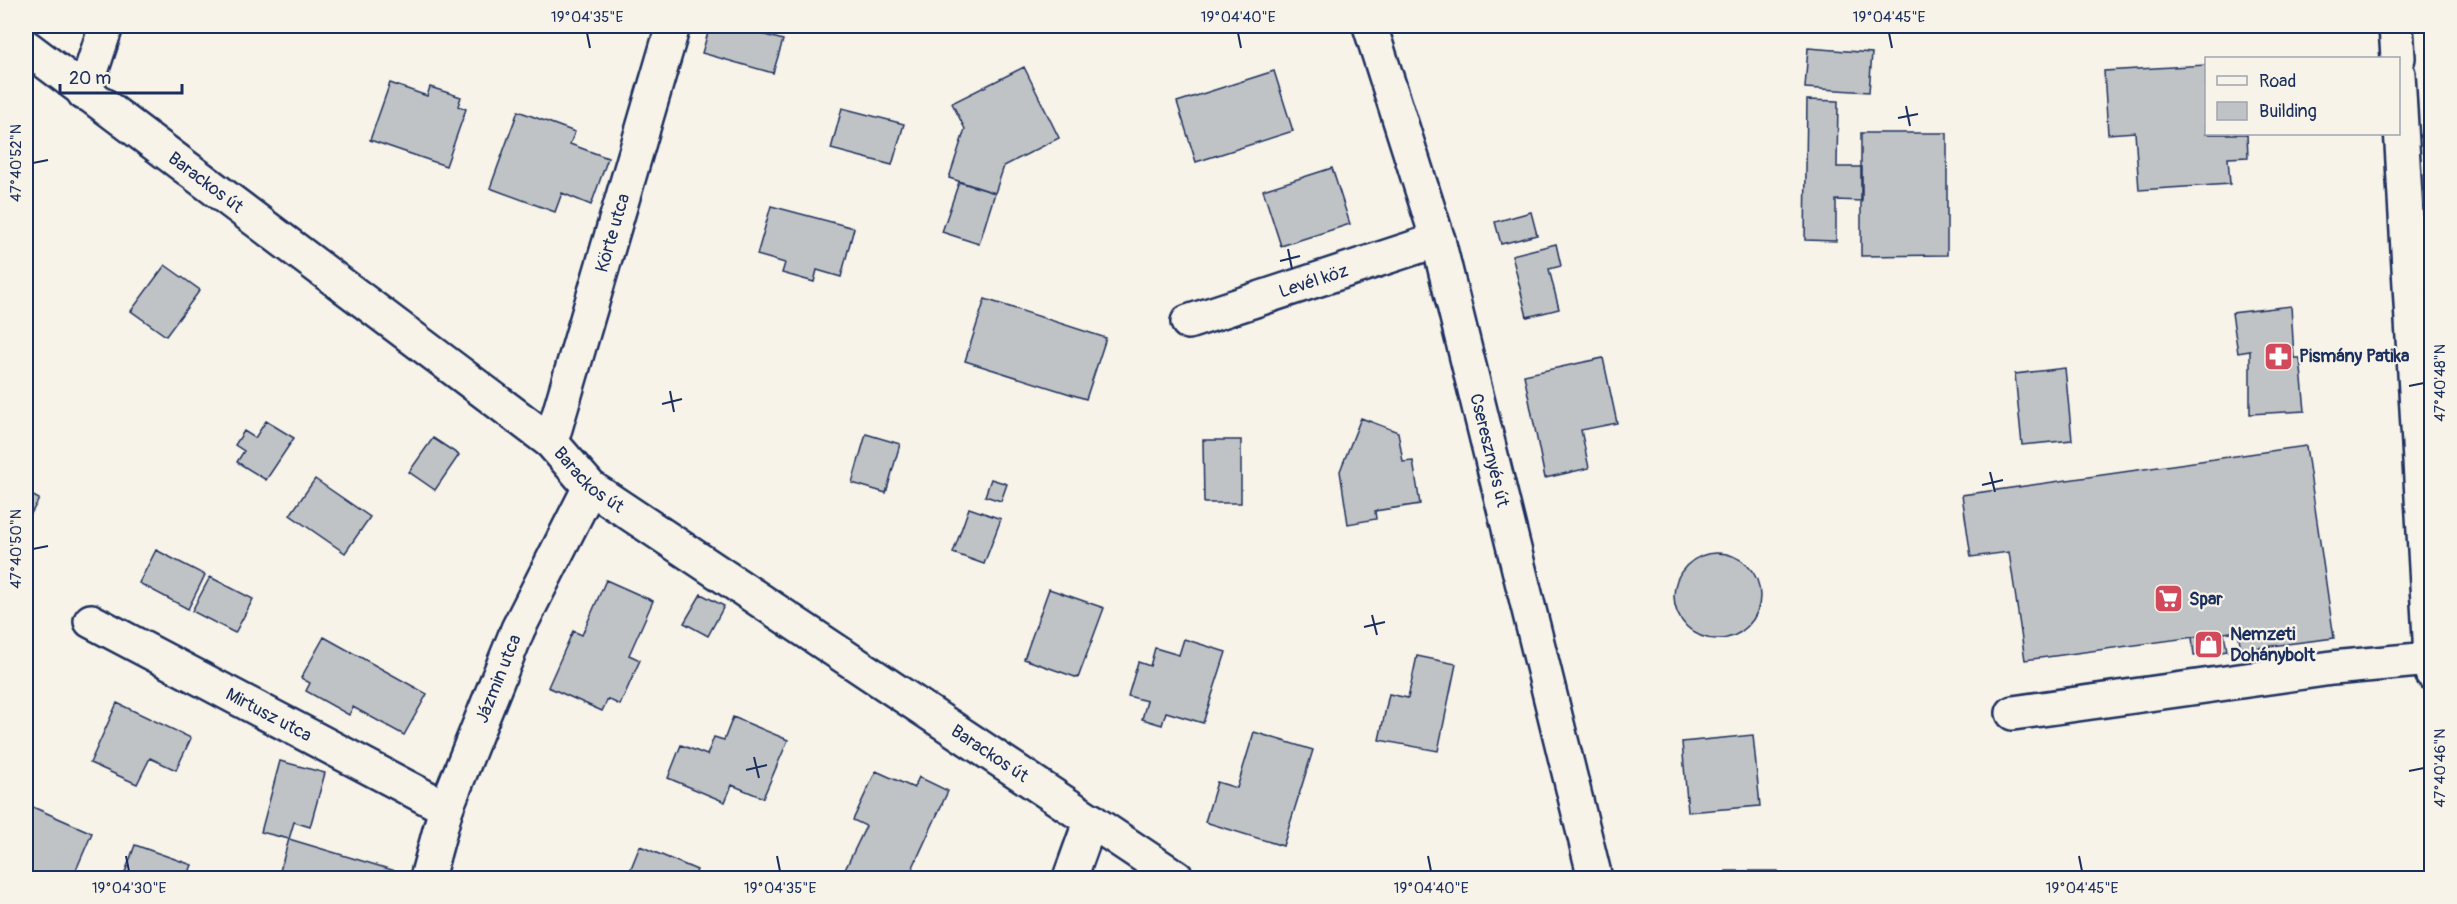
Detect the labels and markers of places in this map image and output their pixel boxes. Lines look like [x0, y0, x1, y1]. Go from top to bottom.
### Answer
pharmacy icon: Pismány Patika [2262, 340, 2294, 372]
place label: Pismány Patika [2299, 345, 2410, 368]
supermarket icon: Spar [2152, 583, 2184, 615]
place label: Spar [2189, 588, 2223, 611]
place label: Nemzeti Dohánybolt [2230, 623, 2316, 667]
shop icon: Nemzeti Dohánybolt [2193, 628, 2225, 660]

